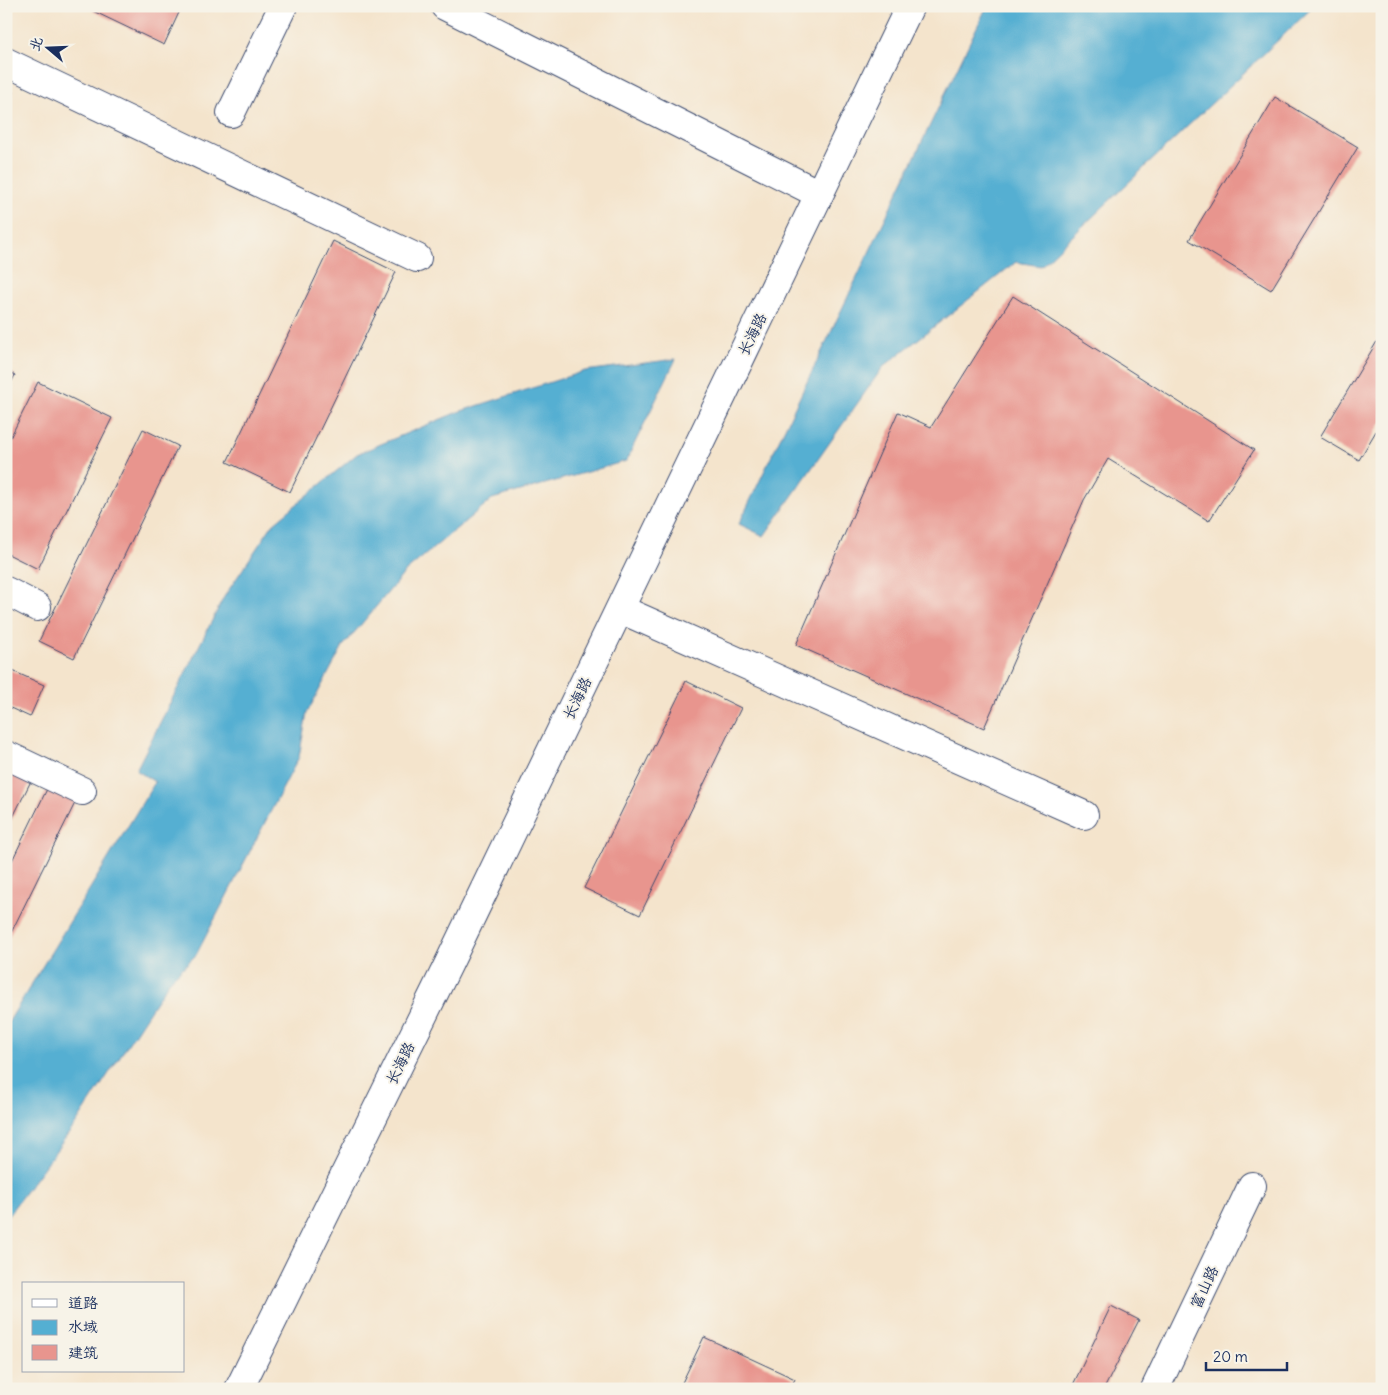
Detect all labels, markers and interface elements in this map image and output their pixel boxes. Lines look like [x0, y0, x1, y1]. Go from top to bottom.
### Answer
north arrow [22, 22, 72, 72]
text: 北 [25, 34, 46, 53]
street label: 长海路 [734, 310, 770, 358]
street label: 长海路 [559, 674, 595, 722]
street label: 长海路 [382, 1039, 418, 1087]
street label: 富山路 [1186, 1263, 1222, 1311]
legend [22, 1282, 185, 1372]
text: 道路 [68, 1293, 98, 1312]
text: 水域 [68, 1317, 98, 1336]
scale bar [1206, 1340, 1287, 1372]
text: 建筑 [68, 1343, 98, 1362]
text: 20 m [1213, 1347, 1248, 1366]

